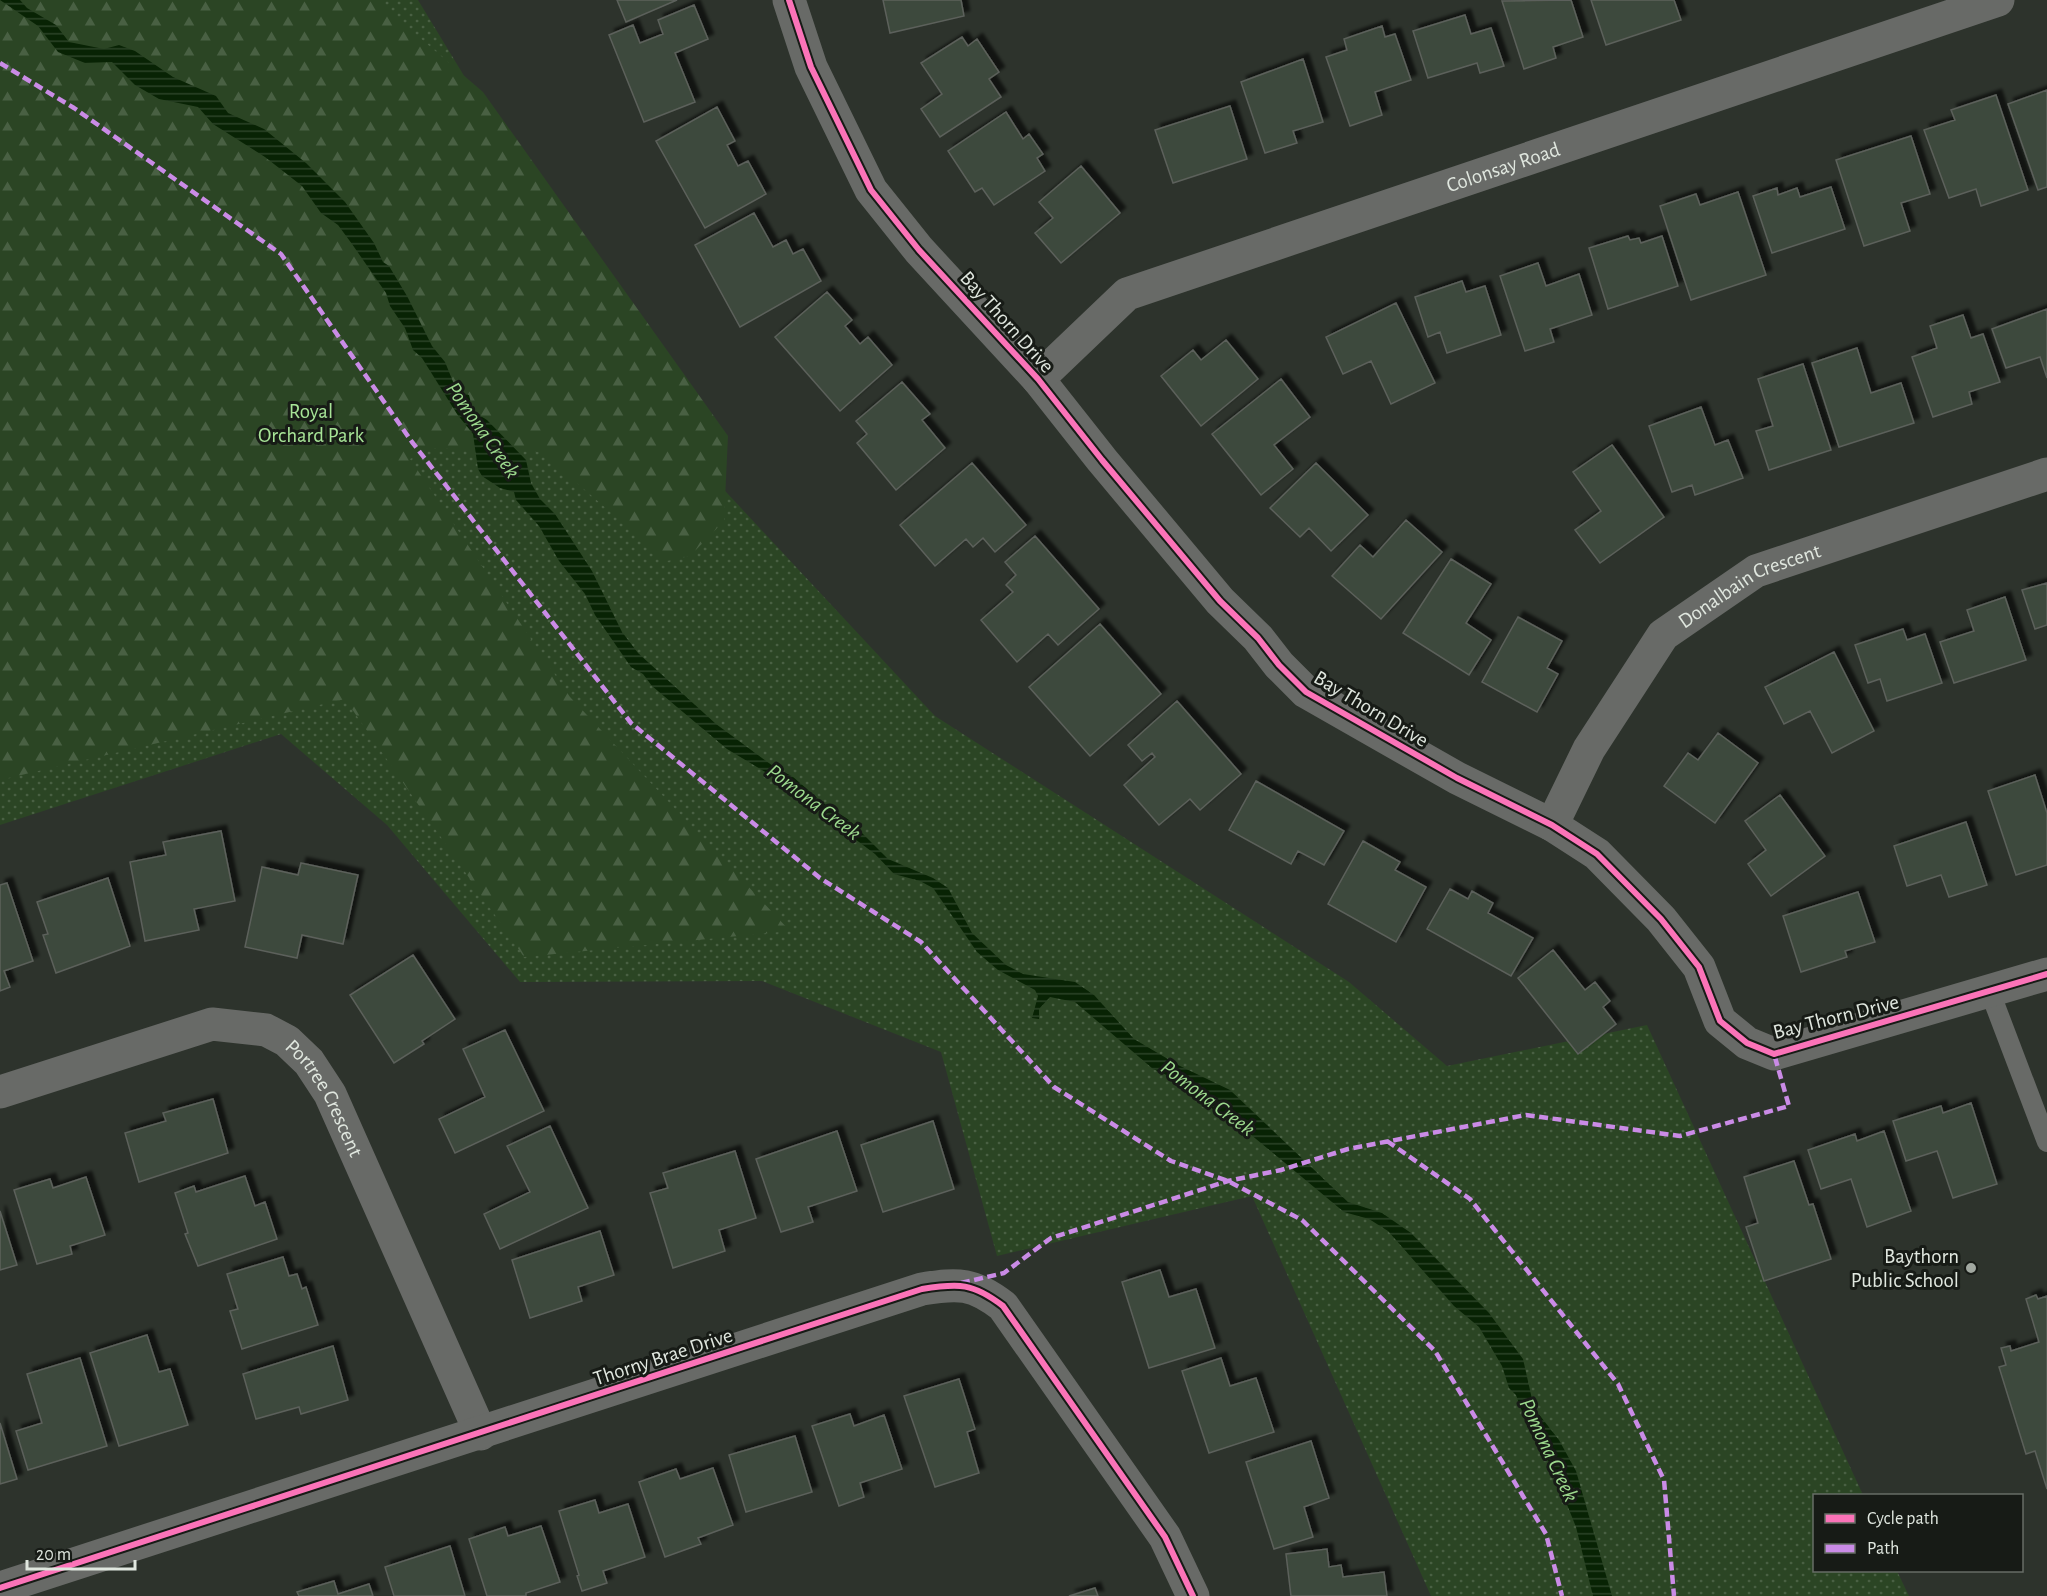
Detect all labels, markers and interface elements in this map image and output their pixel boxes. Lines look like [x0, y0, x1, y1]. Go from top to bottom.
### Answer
street label: Colonsay Road [1444, 138, 1563, 196]
street label: Bay Thorn Drive [956, 267, 1058, 377]
water label: Pomona Creek [442, 378, 524, 482]
park label: Royal Orchard Park [258, 401, 364, 446]
street label: Donalbain Crescent [1674, 540, 1824, 632]
street label: Bay Thorn Drive [1310, 667, 1432, 751]
water label: Pomona Creek [763, 760, 865, 844]
street label: Bay Thorn Drive [1771, 991, 1901, 1043]
street label: Portree Crescent [282, 1035, 367, 1160]
water label: Pomona Creek [1157, 1056, 1259, 1140]
place label: Baythorn Public School [1851, 1246, 1959, 1291]
marker: Baythorn Public School [1964, 1261, 1978, 1275]
street label: Thorny Brae Drive [591, 1325, 735, 1389]
water label: Pomona Creek [1515, 1395, 1583, 1505]
legend [1813, 1494, 2023, 1572]
text: Cycle path [1867, 1510, 1939, 1528]
scale bar [27, 1533, 135, 1571]
text: Path [1867, 1540, 1899, 1558]
text: 20 m [36, 1546, 71, 1564]

